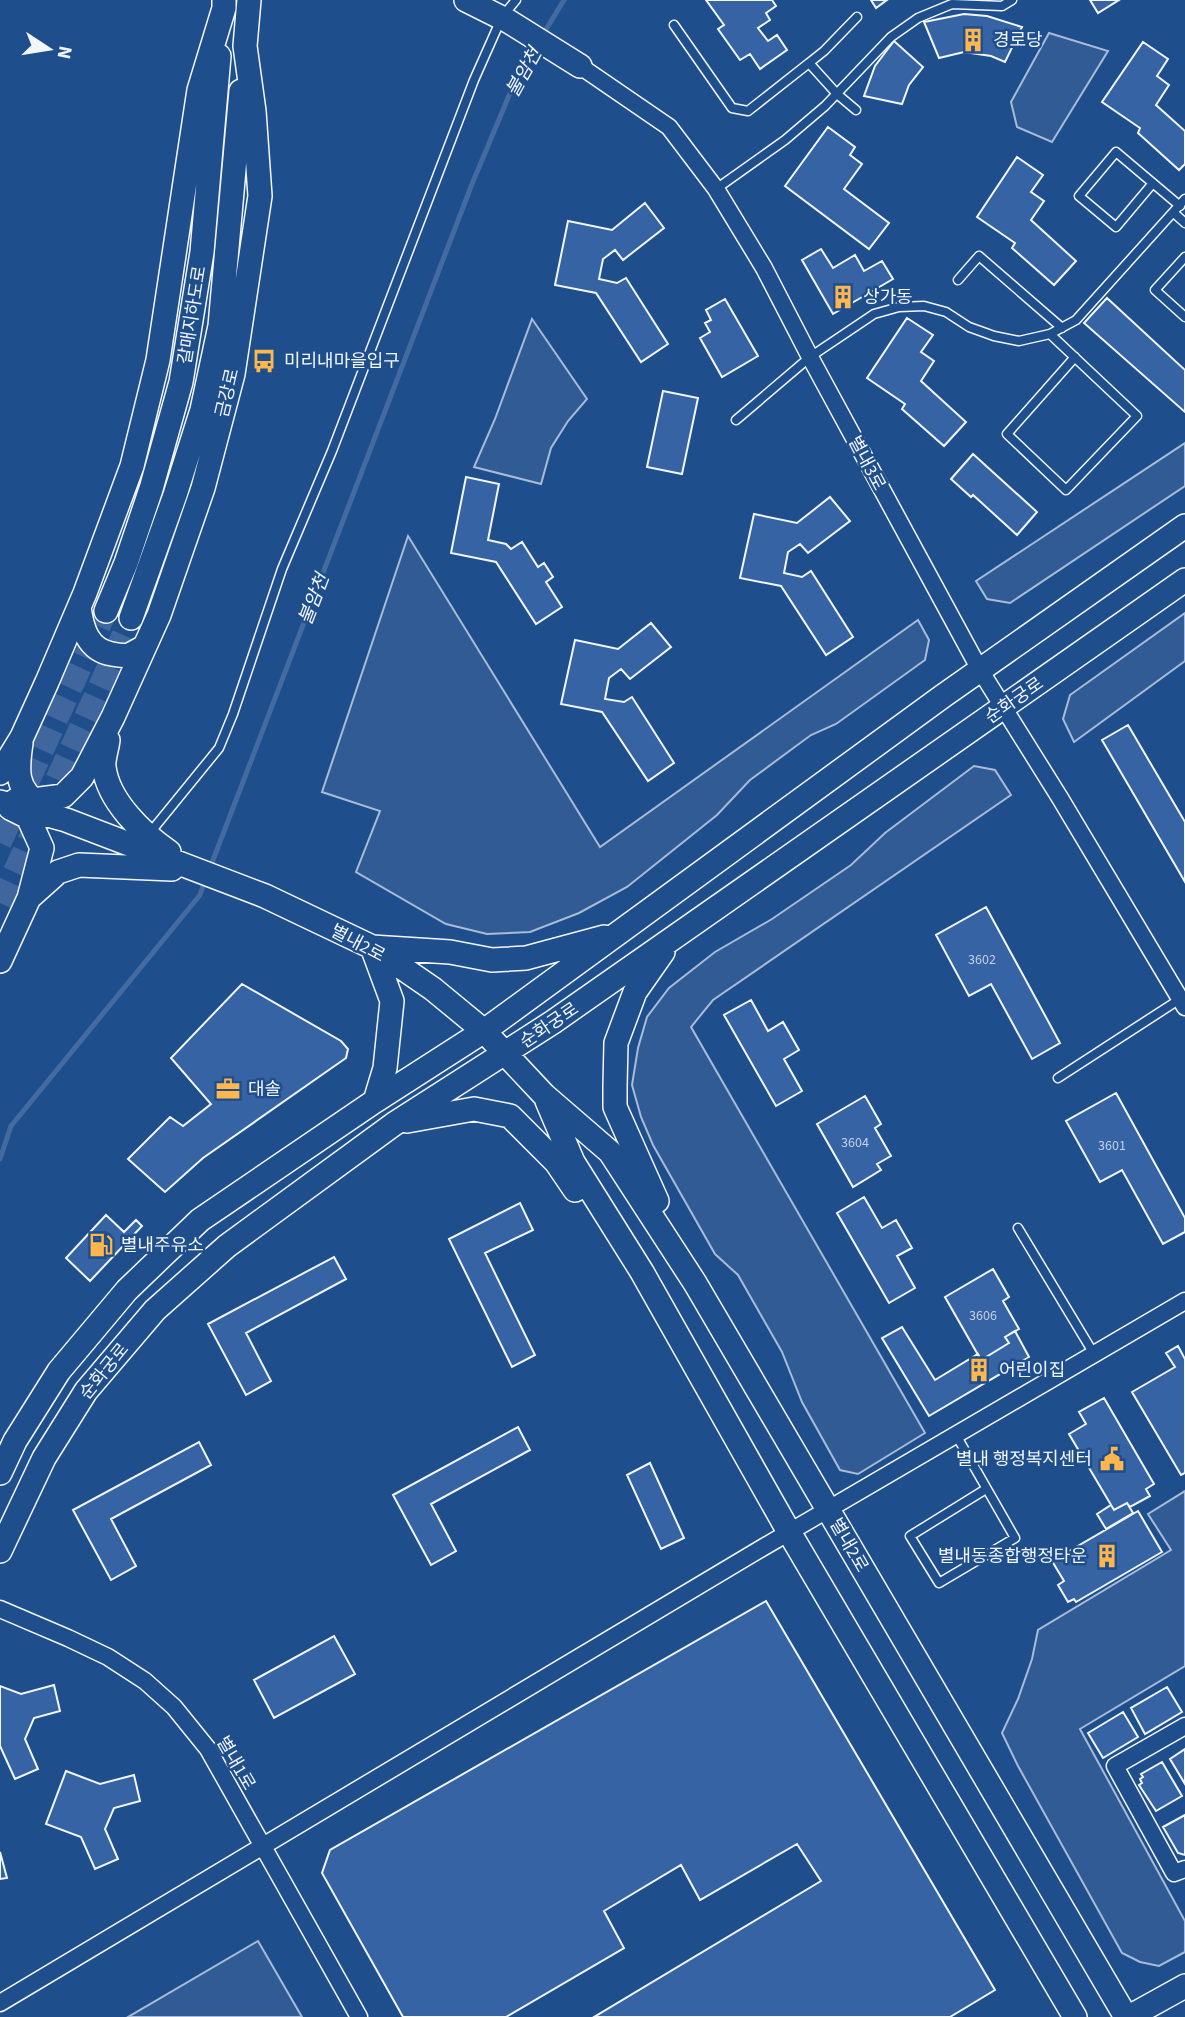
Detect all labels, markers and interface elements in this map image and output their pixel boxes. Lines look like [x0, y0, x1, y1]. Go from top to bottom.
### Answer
north arrow [14, 14, 84, 84]
building icon: 경로당 [959, 26, 987, 54]
place label: 경로당 [993, 28, 1043, 53]
water label: 불암천 [500, 42, 550, 102]
text: N [50, 43, 79, 61]
street label: 갈매지하도로 [172, 264, 213, 366]
building icon: 상가동 [829, 283, 857, 311]
place label: 상가동 [863, 285, 913, 310]
bus stop icon: 미리내마을입구 [250, 347, 278, 375]
place label: 미리내마을입구 [284, 349, 400, 374]
street label: 금강로 [210, 366, 245, 420]
street label: 별내3로 [842, 431, 891, 495]
water label: 불암천 [292, 569, 337, 629]
street label: 순화궁로 [980, 671, 1049, 730]
street label: 별내2로 [326, 919, 390, 968]
house number: 3602 [968, 950, 996, 970]
street label: 순화궁로 [515, 997, 584, 1054]
office icon: 대솔 [214, 1075, 242, 1103]
place label: 대솔 [248, 1077, 281, 1102]
house number: 3604 [841, 1133, 869, 1153]
house number: 3601 [1098, 1136, 1126, 1156]
fuel station icon: 별내주유소 [87, 1231, 115, 1259]
place label: 별내주유소 [121, 1233, 204, 1258]
house number: 3606 [969, 1306, 997, 1326]
street label: 순화궁로 [74, 1338, 135, 1405]
building icon: 어린이집 [965, 1356, 993, 1384]
place label: 어린이집 [999, 1358, 1065, 1383]
public building icon: 별내 행정복지센터 [1098, 1445, 1126, 1473]
place label: 별내 행정복지센터 [956, 1447, 1092, 1472]
street label: 별내2로 [823, 1514, 874, 1577]
building icon: 별내동종합행정타운 [1093, 1542, 1121, 1570]
place label: 별내동종합행정타운 [938, 1544, 1087, 1569]
street label: 별내1로 [210, 1732, 261, 1795]

